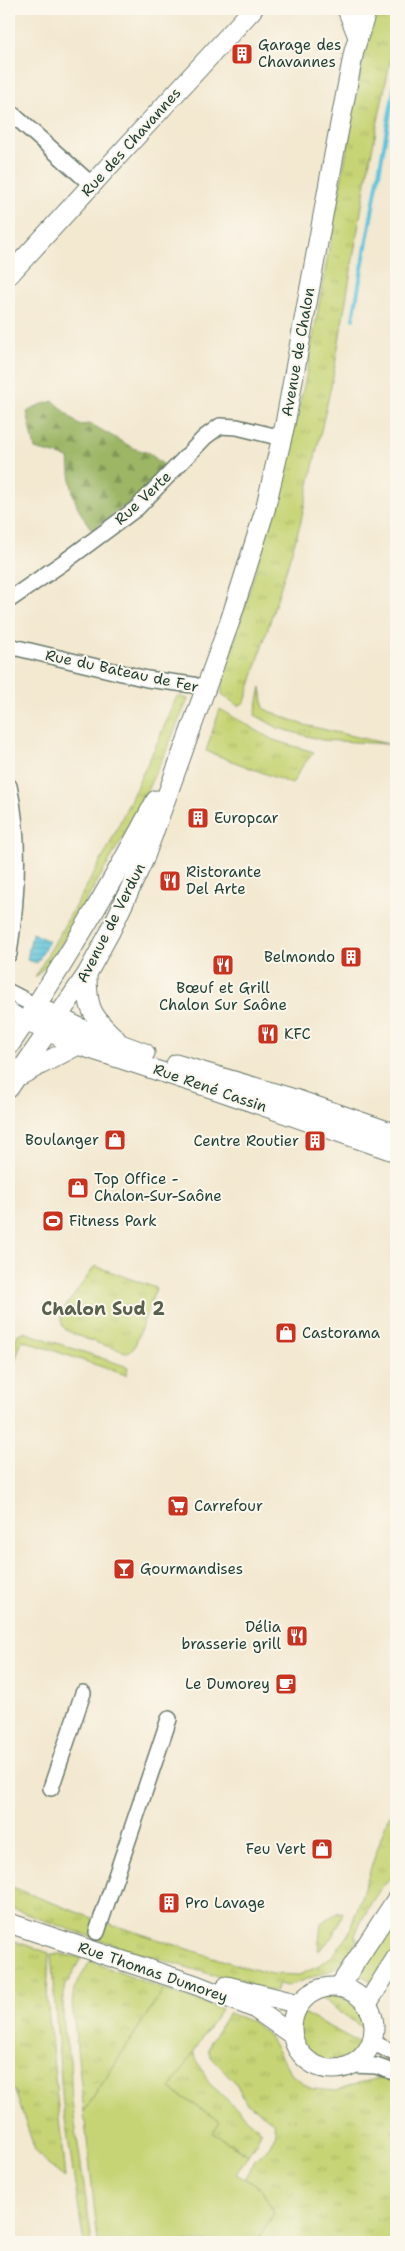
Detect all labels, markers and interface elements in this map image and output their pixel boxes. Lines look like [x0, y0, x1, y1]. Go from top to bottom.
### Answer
place label: Garage des Chavannes [258, 35, 342, 72]
building icon: Garage des Chavannes [230, 42, 254, 66]
street label: Rue des Chavannes [77, 83, 185, 201]
street label: Avenue de Chalon [277, 286, 319, 418]
street label: Rue Verte [110, 467, 176, 529]
street label: Rue du Bateau de Fer [43, 645, 201, 697]
building icon: Europcar [186, 806, 210, 830]
place label: Europcar [214, 808, 279, 828]
street label: Avenue de Verdun [72, 860, 150, 986]
place label: Ristorante Del Arte [186, 862, 261, 899]
restaurant icon: Ristorante Del Arte [158, 869, 182, 893]
building icon: Belmondo [339, 945, 363, 969]
place label: Belmondo [264, 947, 335, 967]
restaurant icon: Bœuf et Grill Chalon Sur Saône [211, 953, 235, 977]
place label: Bœuf et Grill Chalon Sur Saône [159, 978, 287, 1015]
restaurant icon: KFC [256, 1022, 280, 1046]
place label: KFC [284, 1024, 311, 1044]
street label: Rue René Cassin [151, 1059, 269, 1117]
shop icon: Boulanger [103, 1128, 127, 1152]
building icon: Centre Routier [303, 1129, 327, 1153]
place label: Boulanger [25, 1130, 99, 1150]
place label: Centre Routier [193, 1131, 299, 1151]
place label: Top Office - Chalon-Sur-Saône [94, 1169, 222, 1206]
shop icon: Top Office - Chalon-Sur-Saône [66, 1176, 90, 1200]
sports icon: Fitness Park [41, 1209, 65, 1233]
place label: Fitness Park [69, 1211, 157, 1231]
district label: Chalon Sud 2 [41, 1297, 165, 1321]
shop icon: Castorama [274, 1321, 298, 1345]
place label: Castorama [302, 1323, 381, 1343]
supermarket icon: Carrefour [166, 1494, 190, 1518]
place label: Carrefour [194, 1496, 263, 1516]
bar icon: Gourmandises [112, 1557, 136, 1581]
place label: Gourmandises [140, 1559, 243, 1579]
place label: Délia brasserie grill [182, 1617, 282, 1654]
restaurant icon: Délia brasserie grill [285, 1624, 309, 1648]
cafe icon: Le Dumorey [274, 1672, 298, 1696]
place label: Le Dumorey [185, 1674, 270, 1694]
shop icon: Feu Vert [310, 1837, 334, 1861]
place label: Feu Vert [246, 1839, 306, 1859]
building icon: Pro Lavage [157, 1891, 181, 1915]
place label: Pro Lavage [185, 1893, 265, 1913]
street label: Rue Thomas Dumorey [75, 1937, 231, 2007]

